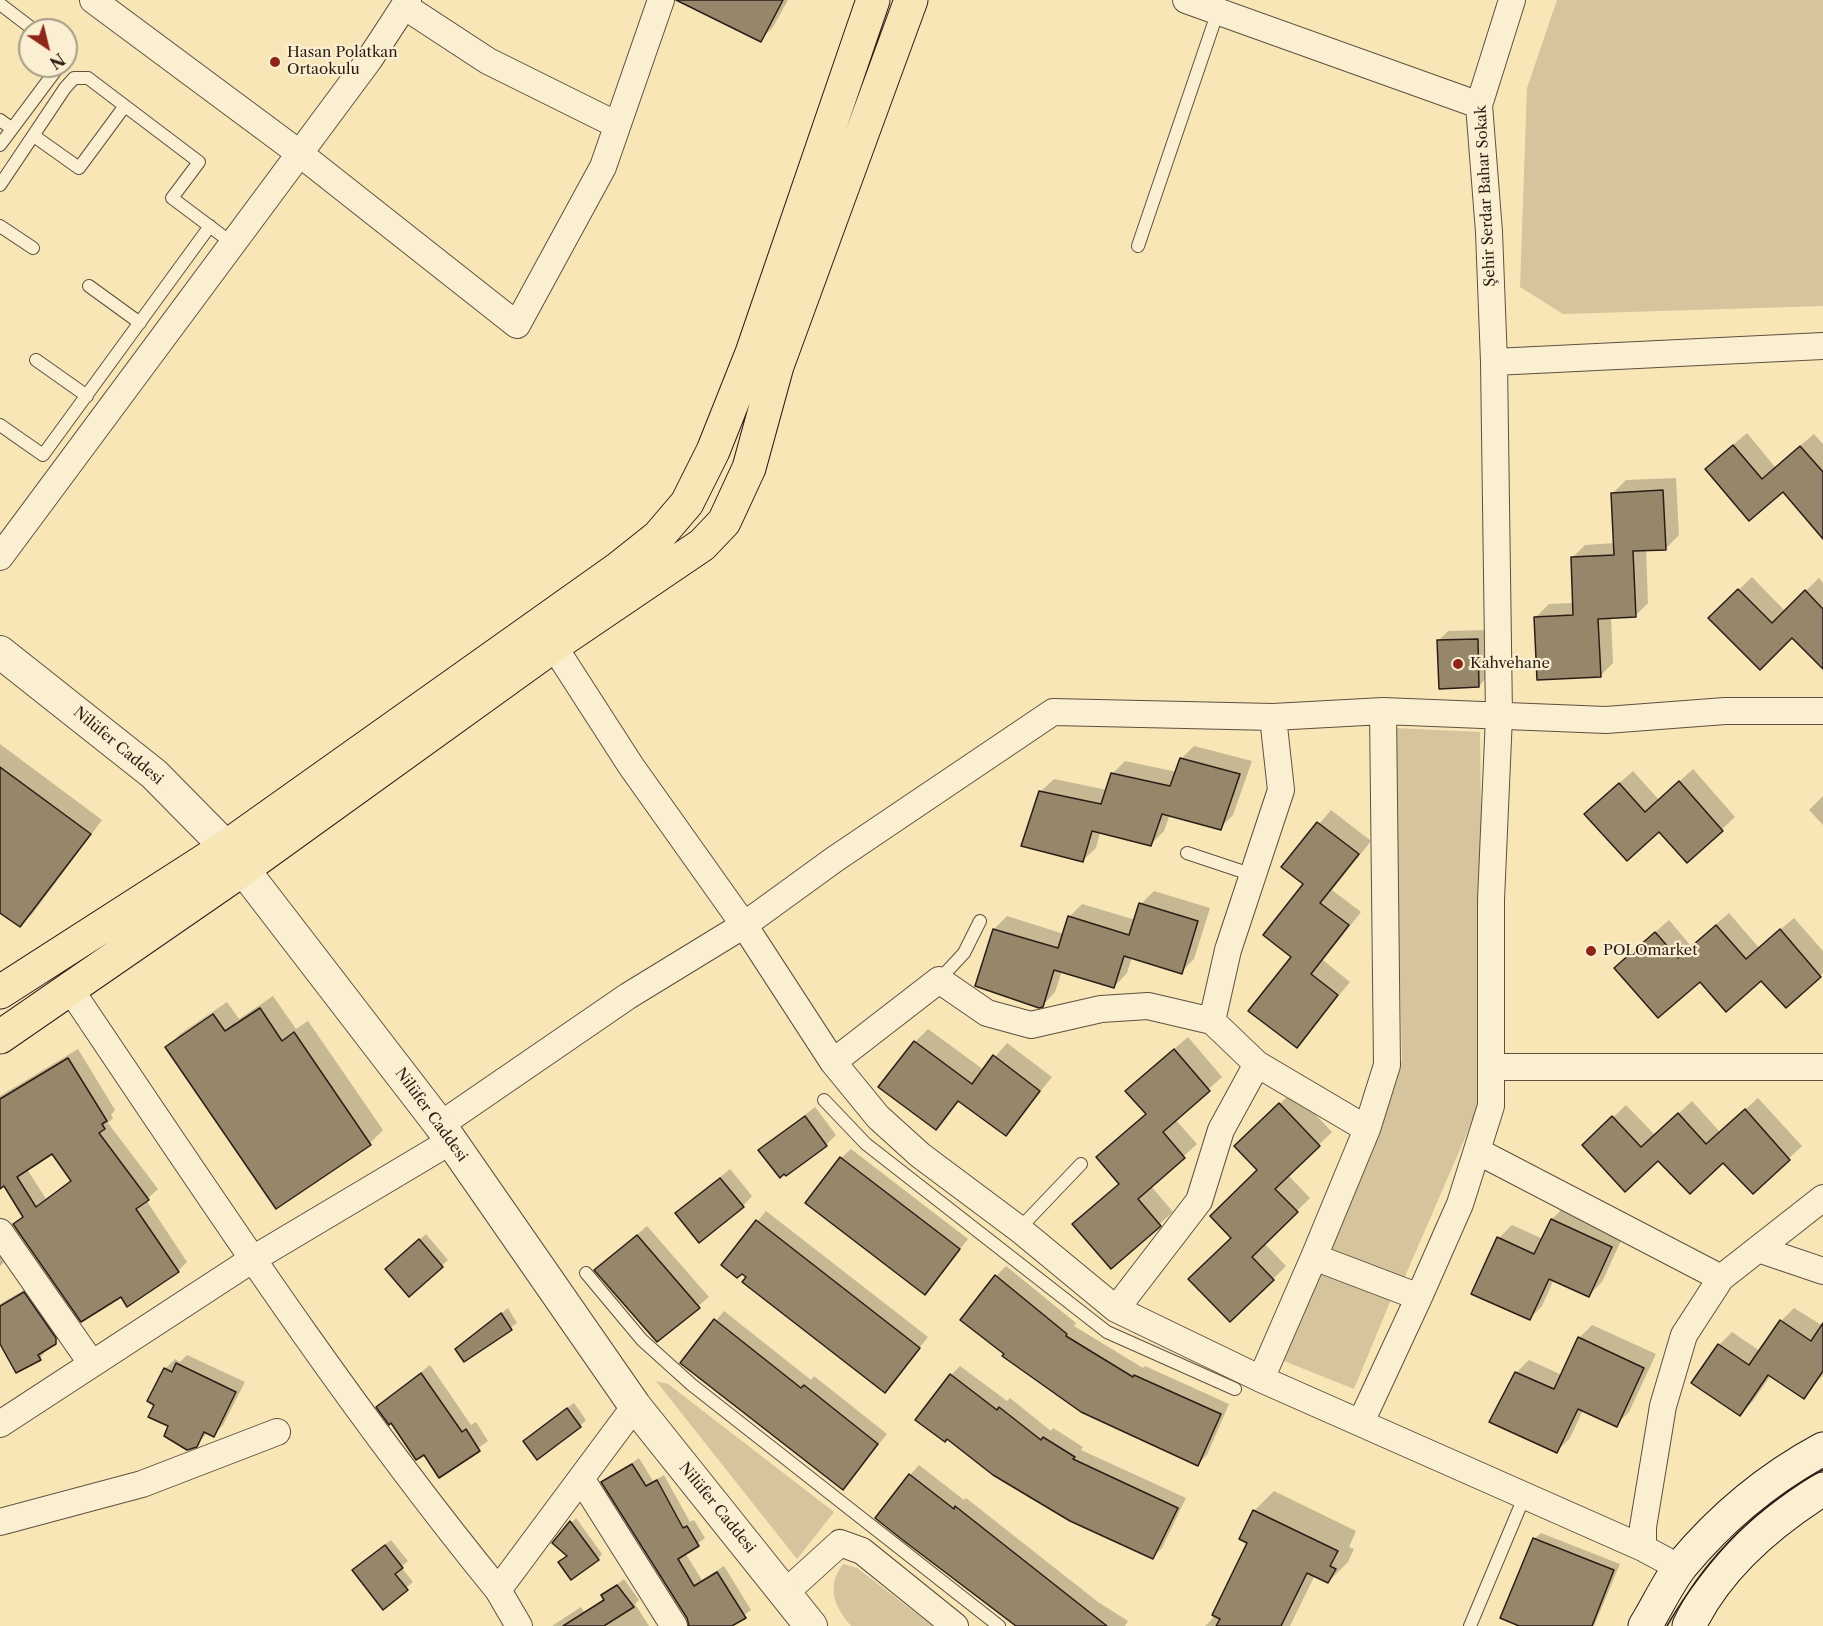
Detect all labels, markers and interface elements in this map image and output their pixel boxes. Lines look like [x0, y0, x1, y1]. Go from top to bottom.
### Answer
north arrow [18, 18, 78, 78]
place label: Hasan Polatkan Ortaokulu [287, 44, 398, 79]
text: N [46, 49, 69, 73]
marker: Hasan Polatkan Ortaokulu [268, 55, 282, 69]
street label: Şehir Serdar Bahar Sokak [1472, 105, 1500, 287]
place label: Kahvehane [1470, 655, 1550, 673]
marker: Kahvehane [1451, 657, 1465, 671]
street label: Nilüfer Caddesi [70, 703, 166, 789]
place label: POLOmarket [1603, 942, 1697, 960]
marker: POLOmarket [1584, 944, 1598, 958]
street label: Nilüfer Caddesi [391, 1065, 471, 1165]
street label: Nilüfer Caddesi [675, 1459, 759, 1557]

